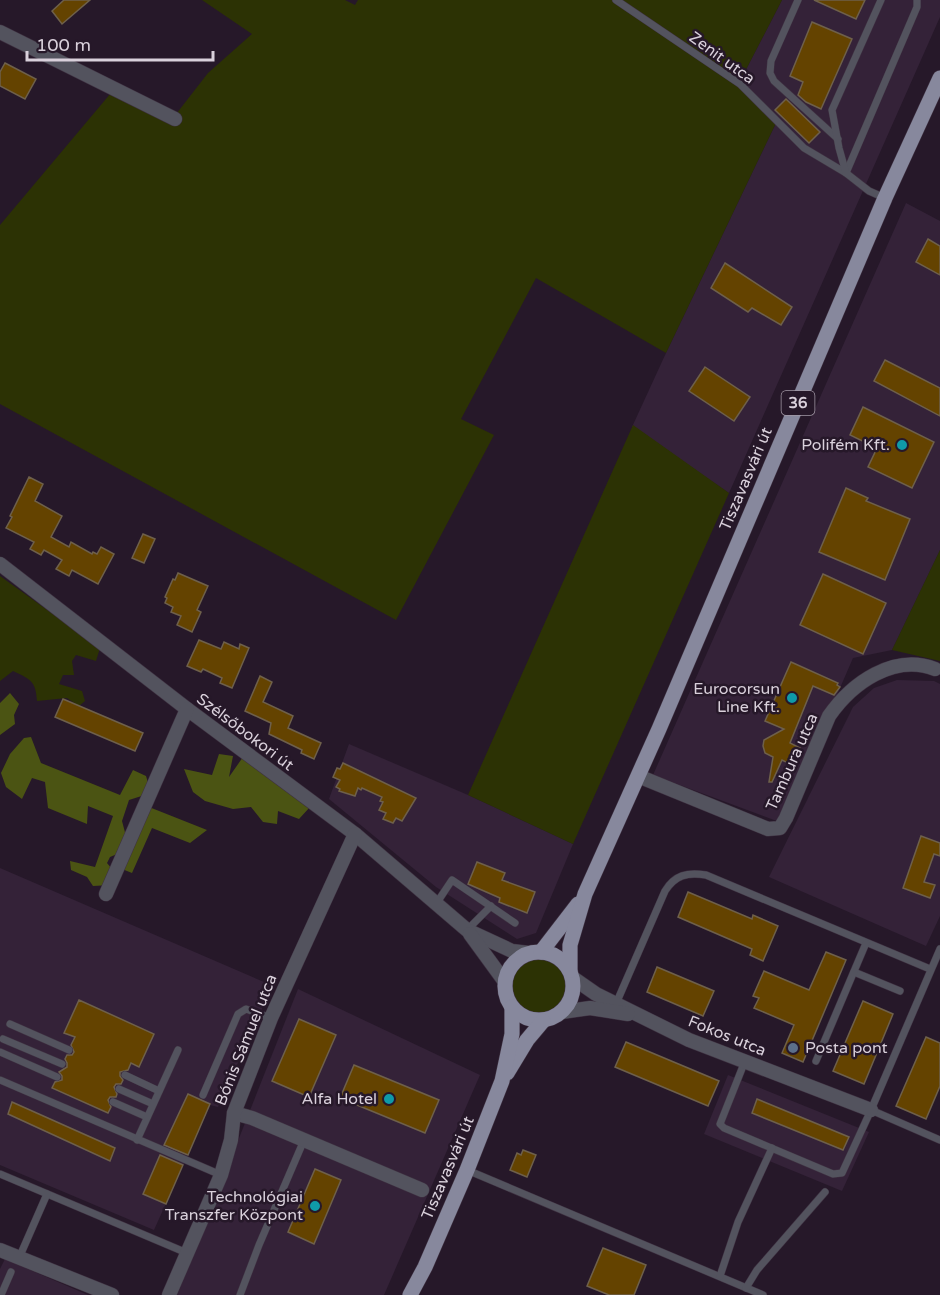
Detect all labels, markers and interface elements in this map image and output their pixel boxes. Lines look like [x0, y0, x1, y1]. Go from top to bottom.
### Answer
scale bar [27, 24, 213, 62]
street label: Zenit utca [685, 27, 759, 89]
text: 100 m [36, 34, 91, 56]
road number: 36 [782, 391, 814, 415]
street label: Tiszavasvári út [715, 424, 777, 534]
place label: Polifém Kft. [801, 435, 890, 455]
marker: Polifém Kft. [895, 438, 909, 452]
place label: Eurocorsun Line Kft. [693, 679, 780, 717]
street label: Szélsőbokori út [192, 689, 298, 775]
marker: Eurocorsun Line Kft. [785, 691, 799, 705]
street label: Tambura utca [762, 710, 822, 814]
street label: Bónis Sámuel utca [211, 971, 281, 1109]
street label: Fokos utca [685, 1011, 769, 1061]
place label: Posta pont [805, 1038, 888, 1058]
marker: Posta pont [786, 1041, 800, 1055]
place label: Alfa Hotel [302, 1089, 377, 1109]
marker: Alfa Hotel [382, 1092, 396, 1106]
street label: Tiszavasvári út [417, 1113, 479, 1223]
place label: Technológiai Transzfer Központ [165, 1187, 303, 1225]
marker: Technológiai Transzfer Központ [308, 1199, 322, 1213]

